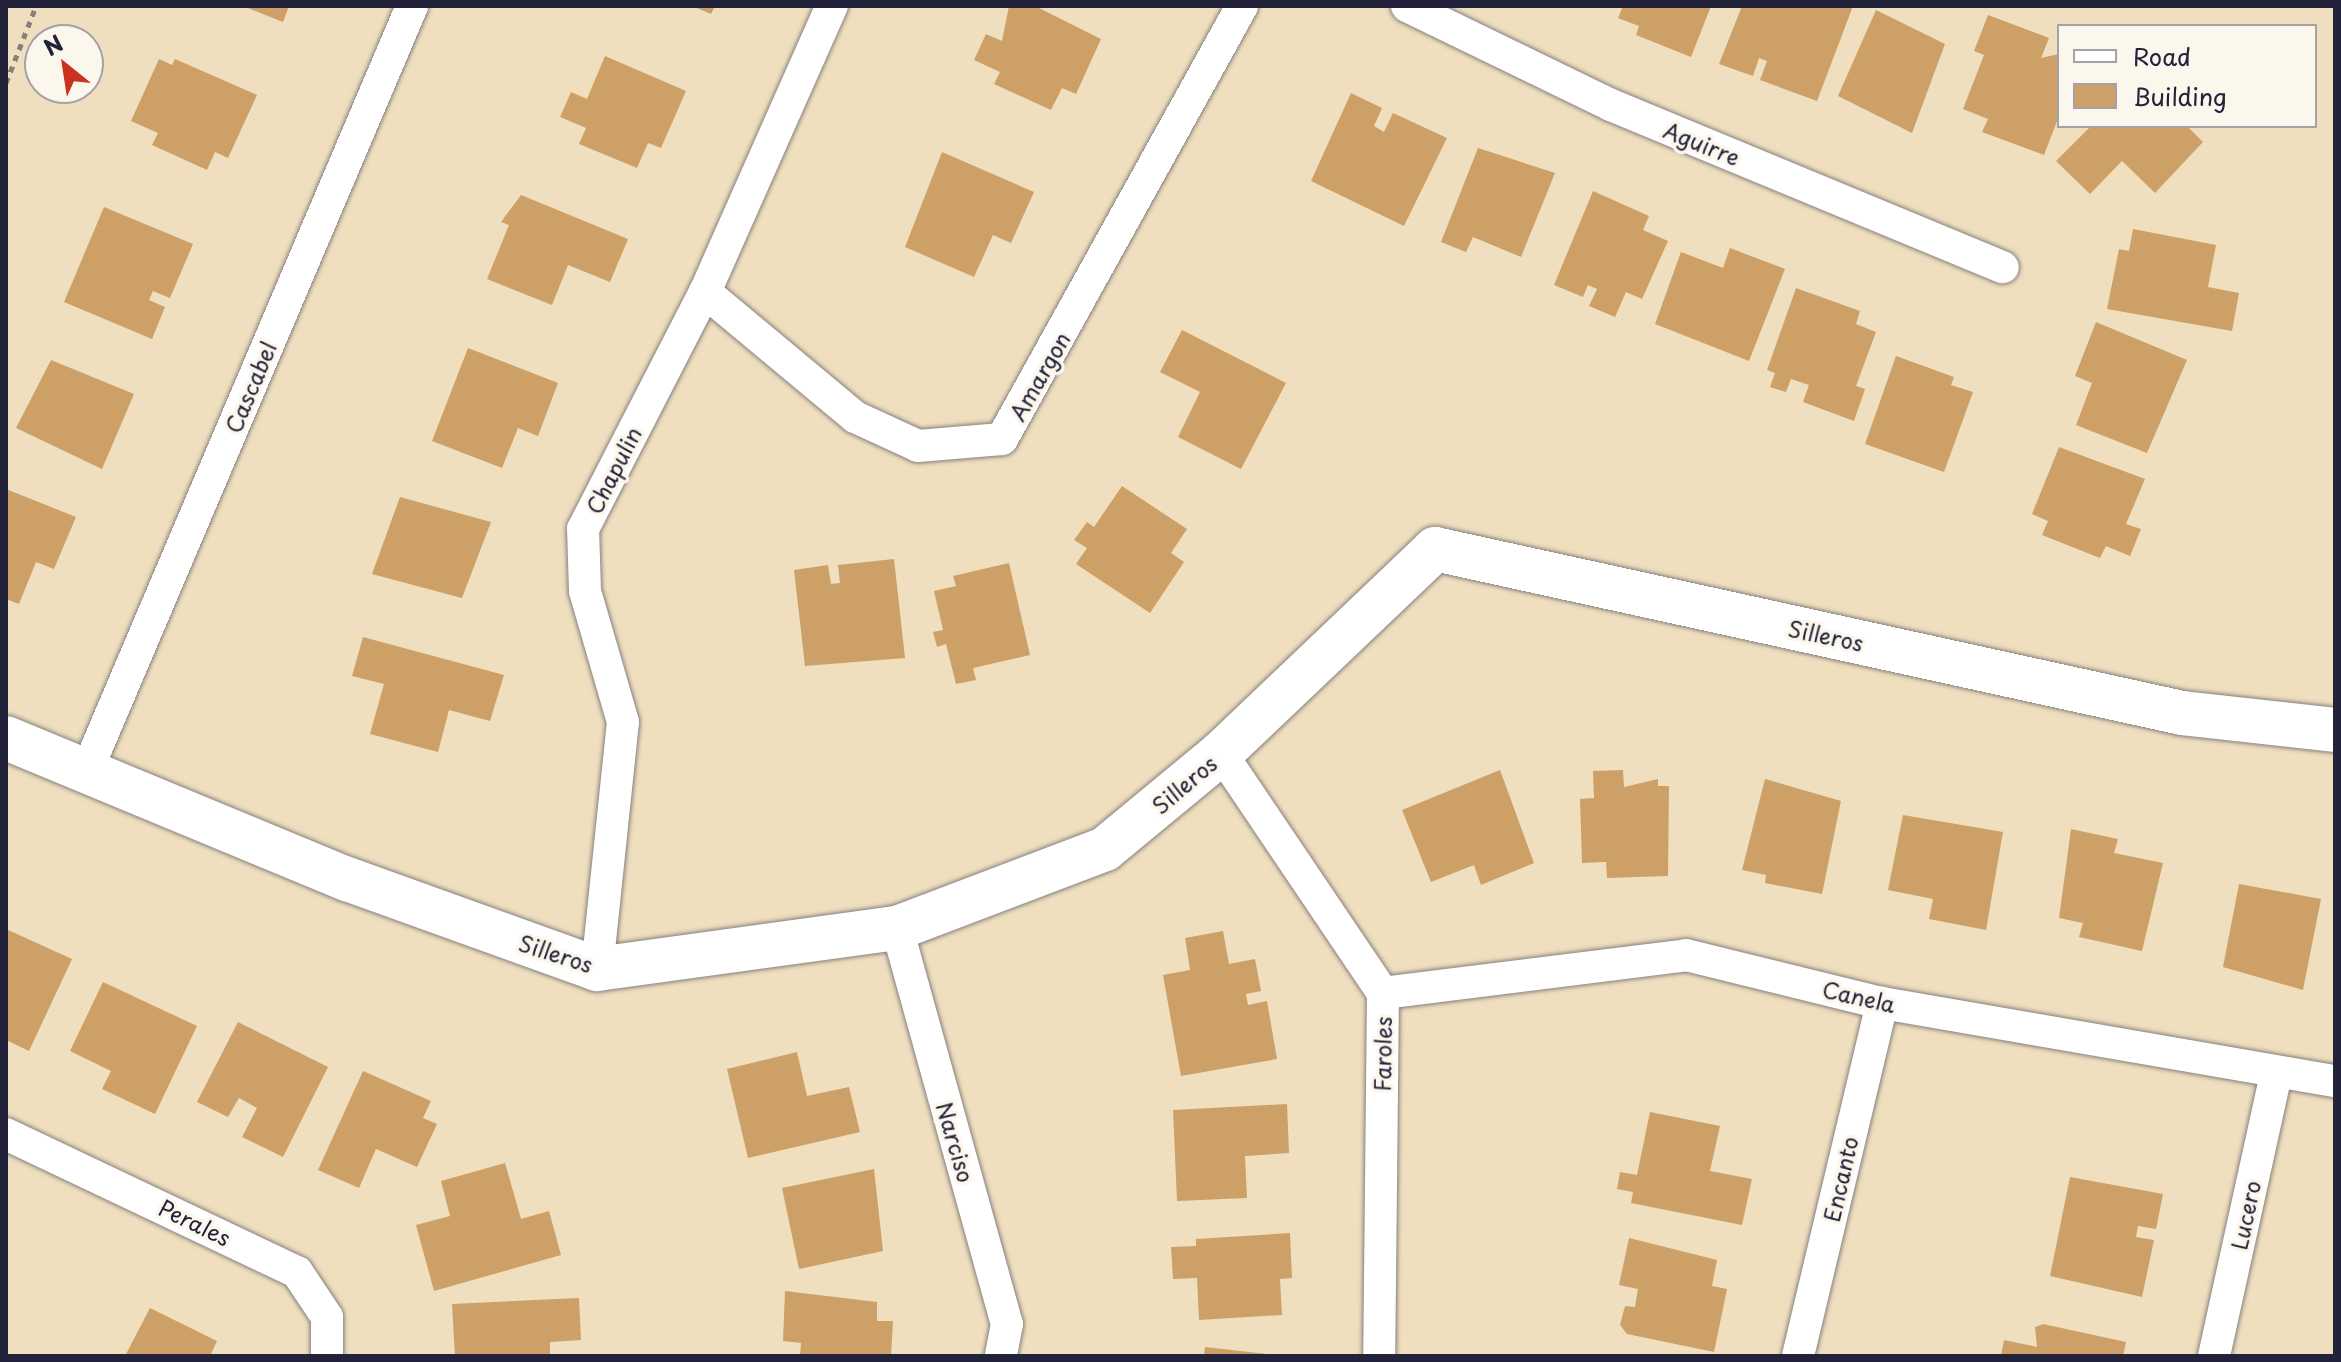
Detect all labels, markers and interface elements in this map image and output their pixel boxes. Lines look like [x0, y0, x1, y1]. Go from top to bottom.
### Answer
north arrow [24, 24, 104, 104]
legend [2057, 24, 2317, 128]
text: N [37, 26, 69, 63]
text: Road [2133, 38, 2191, 74]
text: Building [2133, 78, 2227, 114]
street label: Aguirre [1660, 116, 1744, 170]
street label: Amargon [1003, 327, 1075, 425]
street label: Cascabel [219, 337, 281, 437]
street label: Chapulin [580, 422, 646, 518]
street label: Silleros [1786, 614, 1866, 656]
street label: Silleros [1146, 749, 1222, 819]
street label: Silleros [516, 929, 596, 977]
street label: Canela [1820, 975, 1898, 1017]
street label: Faroles [1368, 1016, 1396, 1092]
street label: Narciso [932, 1099, 980, 1185]
street label: Encanto [1817, 1134, 1863, 1224]
street label: Lucero [2225, 1178, 2265, 1252]
street label: Perales [155, 1193, 235, 1251]

